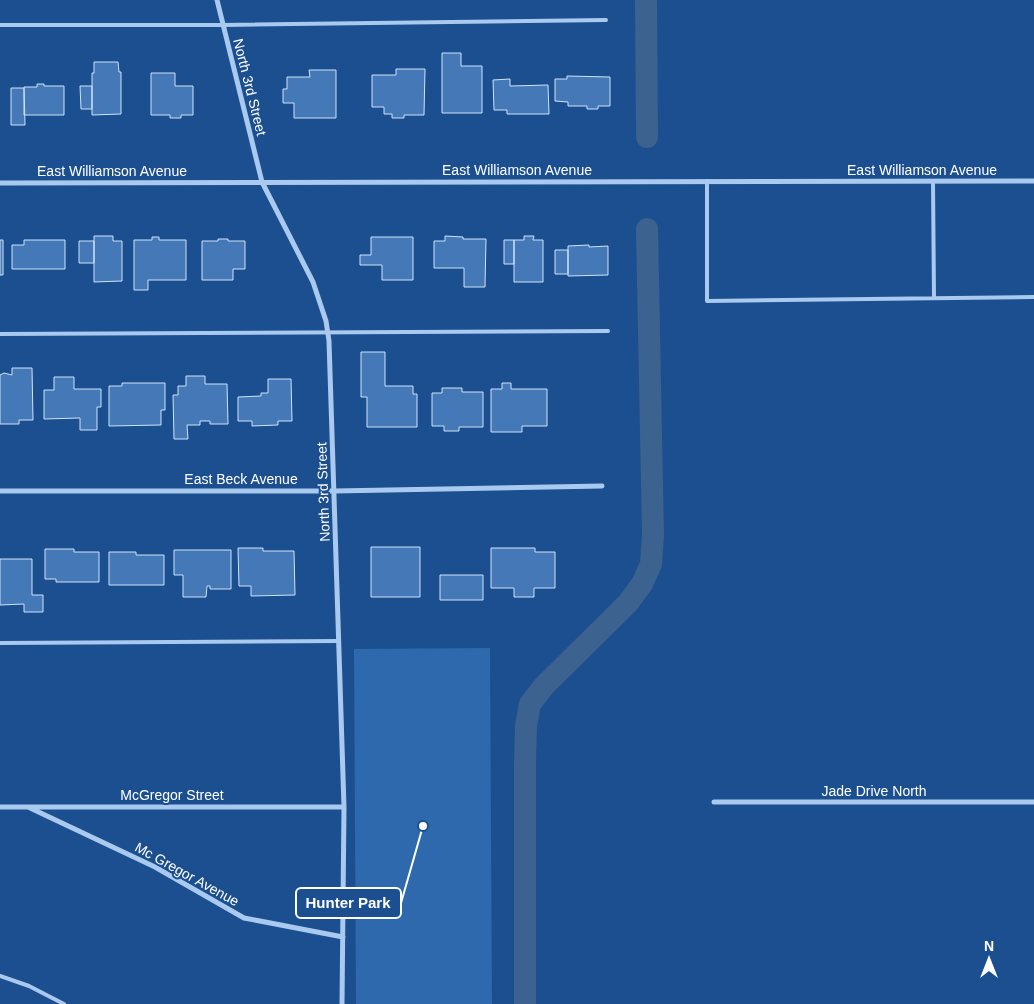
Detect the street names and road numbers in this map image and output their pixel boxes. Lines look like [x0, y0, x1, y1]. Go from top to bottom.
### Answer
street label: North 3rd Street [230, 37, 270, 137]
street label: East Williamson Avenue [442, 162, 592, 178]
street label: East Williamson Avenue [847, 162, 997, 178]
street label: East Williamson Avenue [37, 163, 187, 179]
street label: North 3rd Street [313, 442, 333, 542]
street label: East Beck Avenue [184, 471, 298, 487]
street label: Jade Drive North [821, 783, 927, 799]
street label: McGregor Street [120, 787, 224, 803]
street label: Mc Gregor Avenue [132, 839, 242, 909]

